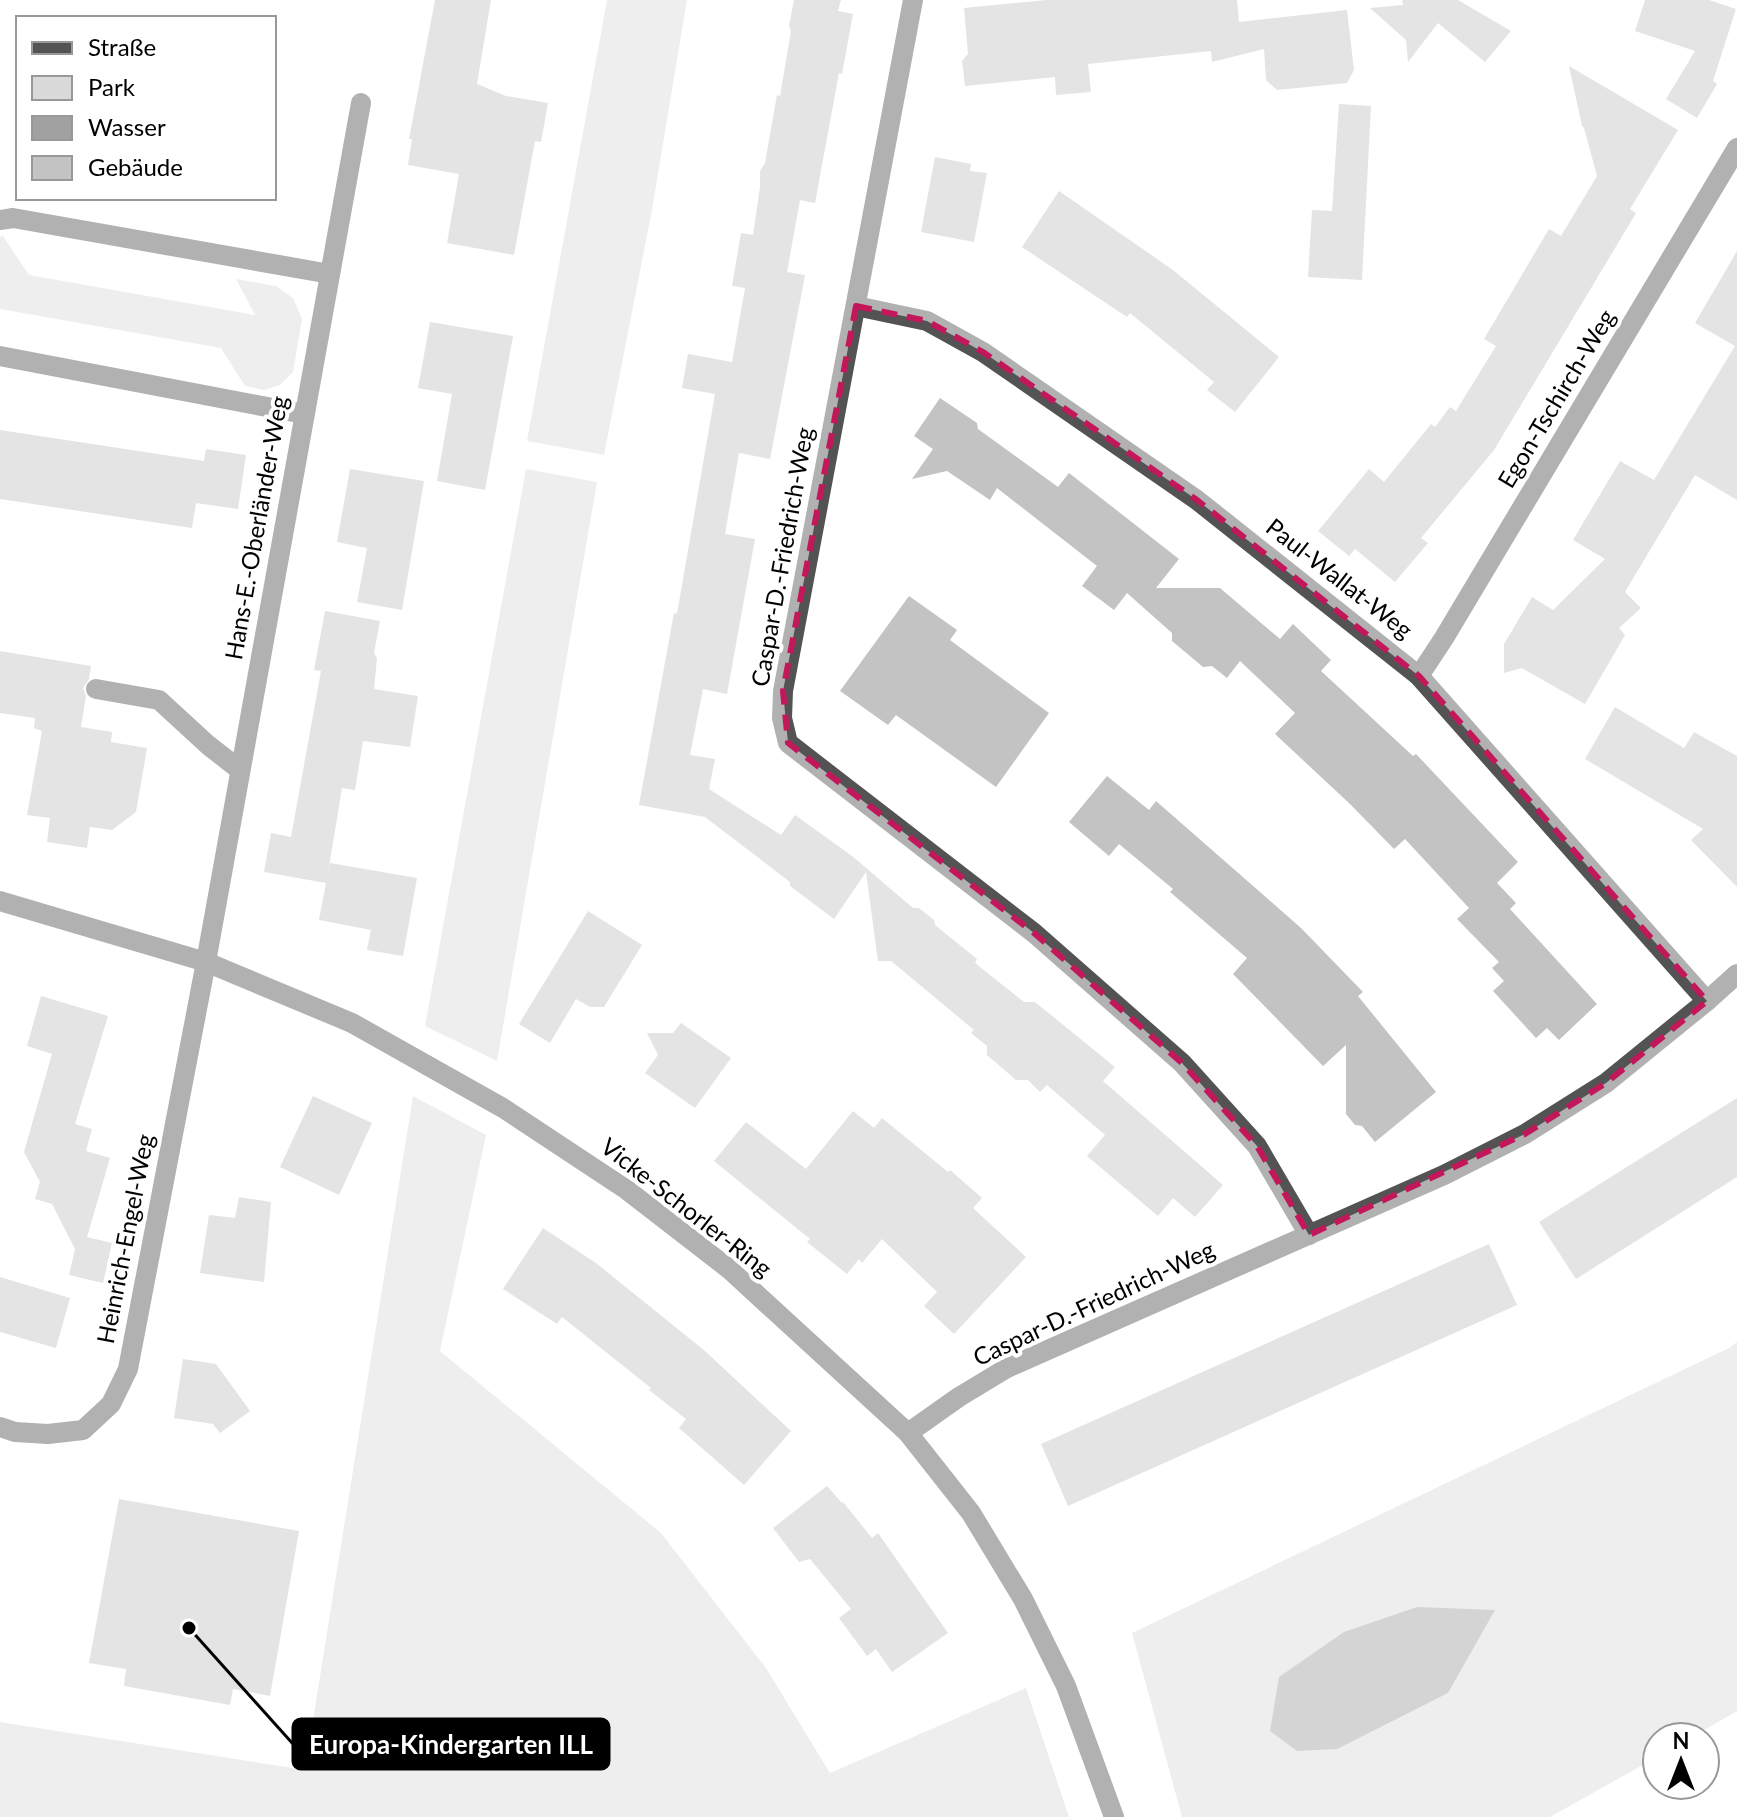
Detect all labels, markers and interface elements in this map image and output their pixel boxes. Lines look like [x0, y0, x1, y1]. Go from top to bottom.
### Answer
legend [16, 16, 276, 200]
text: Straße [88, 32, 156, 61]
text: Park [88, 72, 136, 101]
text: Wasser [88, 112, 166, 141]
text: Gebäude [88, 152, 183, 181]
street label: Egon-Tschirch-Weg [1491, 304, 1620, 493]
street label: Hans-E.-Oberländer-Weg [218, 394, 293, 662]
street label: Caspar-D.-Friedrich-Weg [744, 425, 819, 689]
street label: Paul-Wallat-Weg [1261, 512, 1419, 644]
street label: Vicke-Schorler-Ring [596, 1131, 778, 1282]
street label: Heinrich-Engel-Weg [90, 1132, 159, 1346]
street label: Caspar-D.-Friedrich-Weg [968, 1234, 1219, 1371]
callout: Europa-Kindergarten ILL [293, 1719, 609, 1769]
north arrow [1641, 1721, 1721, 1801]
text: N [1673, 1727, 1689, 1754]
text: Europa-Kindergarten ILL [309, 1728, 594, 1760]

